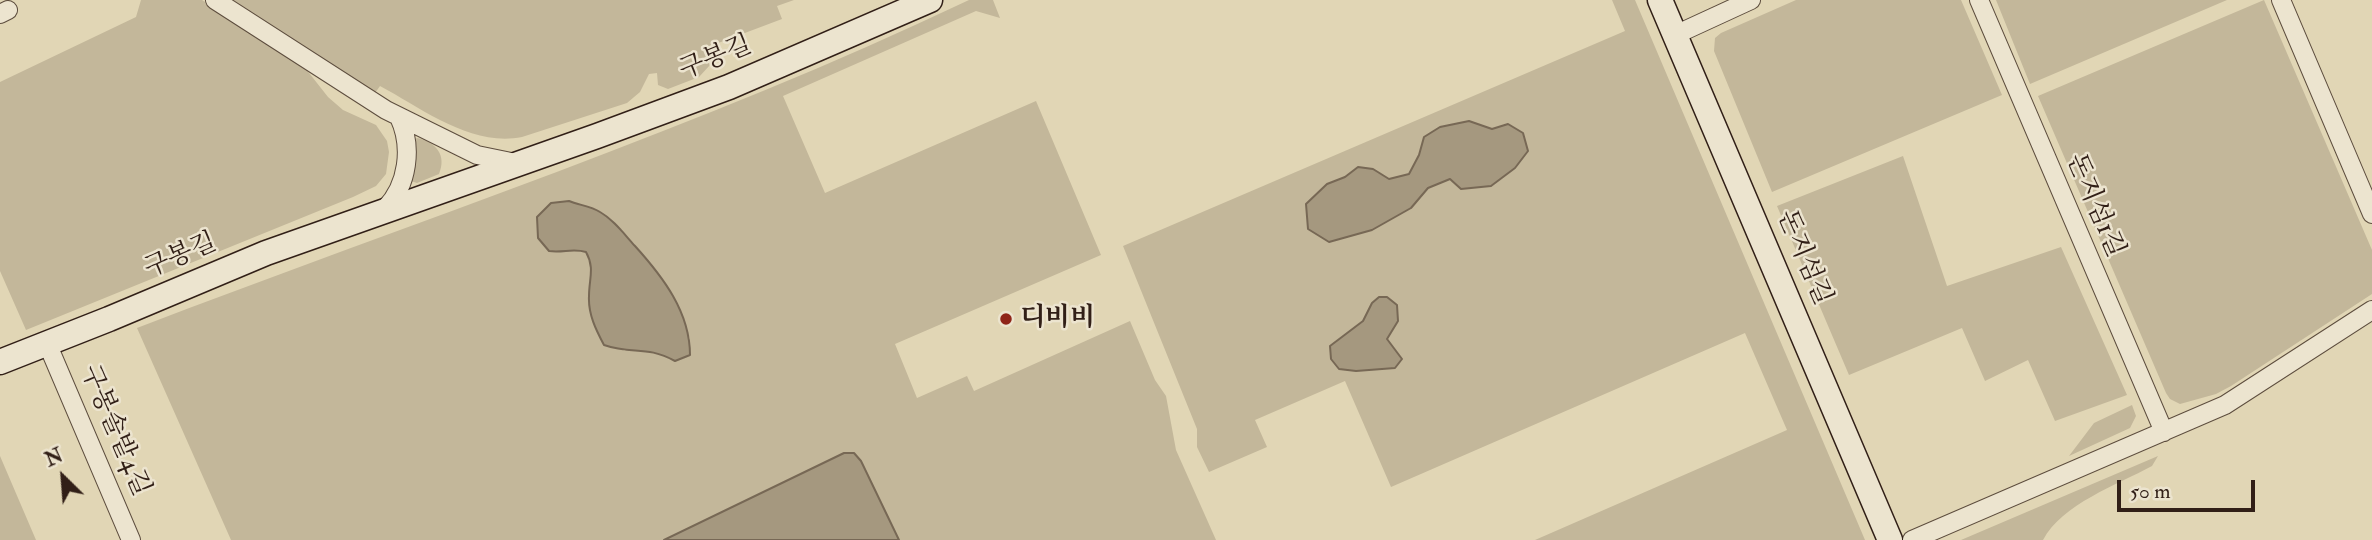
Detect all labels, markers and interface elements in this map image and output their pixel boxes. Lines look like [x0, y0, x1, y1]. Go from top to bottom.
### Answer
street label: 구봉길 [675, 30, 757, 88]
street label: 돈지섬1길 [2058, 149, 2130, 263]
street label: 돈지섬길 [1769, 206, 1837, 310]
street label: 구봉길 [140, 228, 222, 286]
place label: 디비비 [1020, 303, 1095, 335]
marker: 디비비 [998, 311, 1014, 327]
street label: 구봉솔밭4길 [72, 361, 156, 501]
north arrow [28, 442, 98, 512]
text: N [41, 443, 67, 472]
scale bar [2120, 466, 2258, 510]
text: 50 m [2130, 478, 2171, 505]

